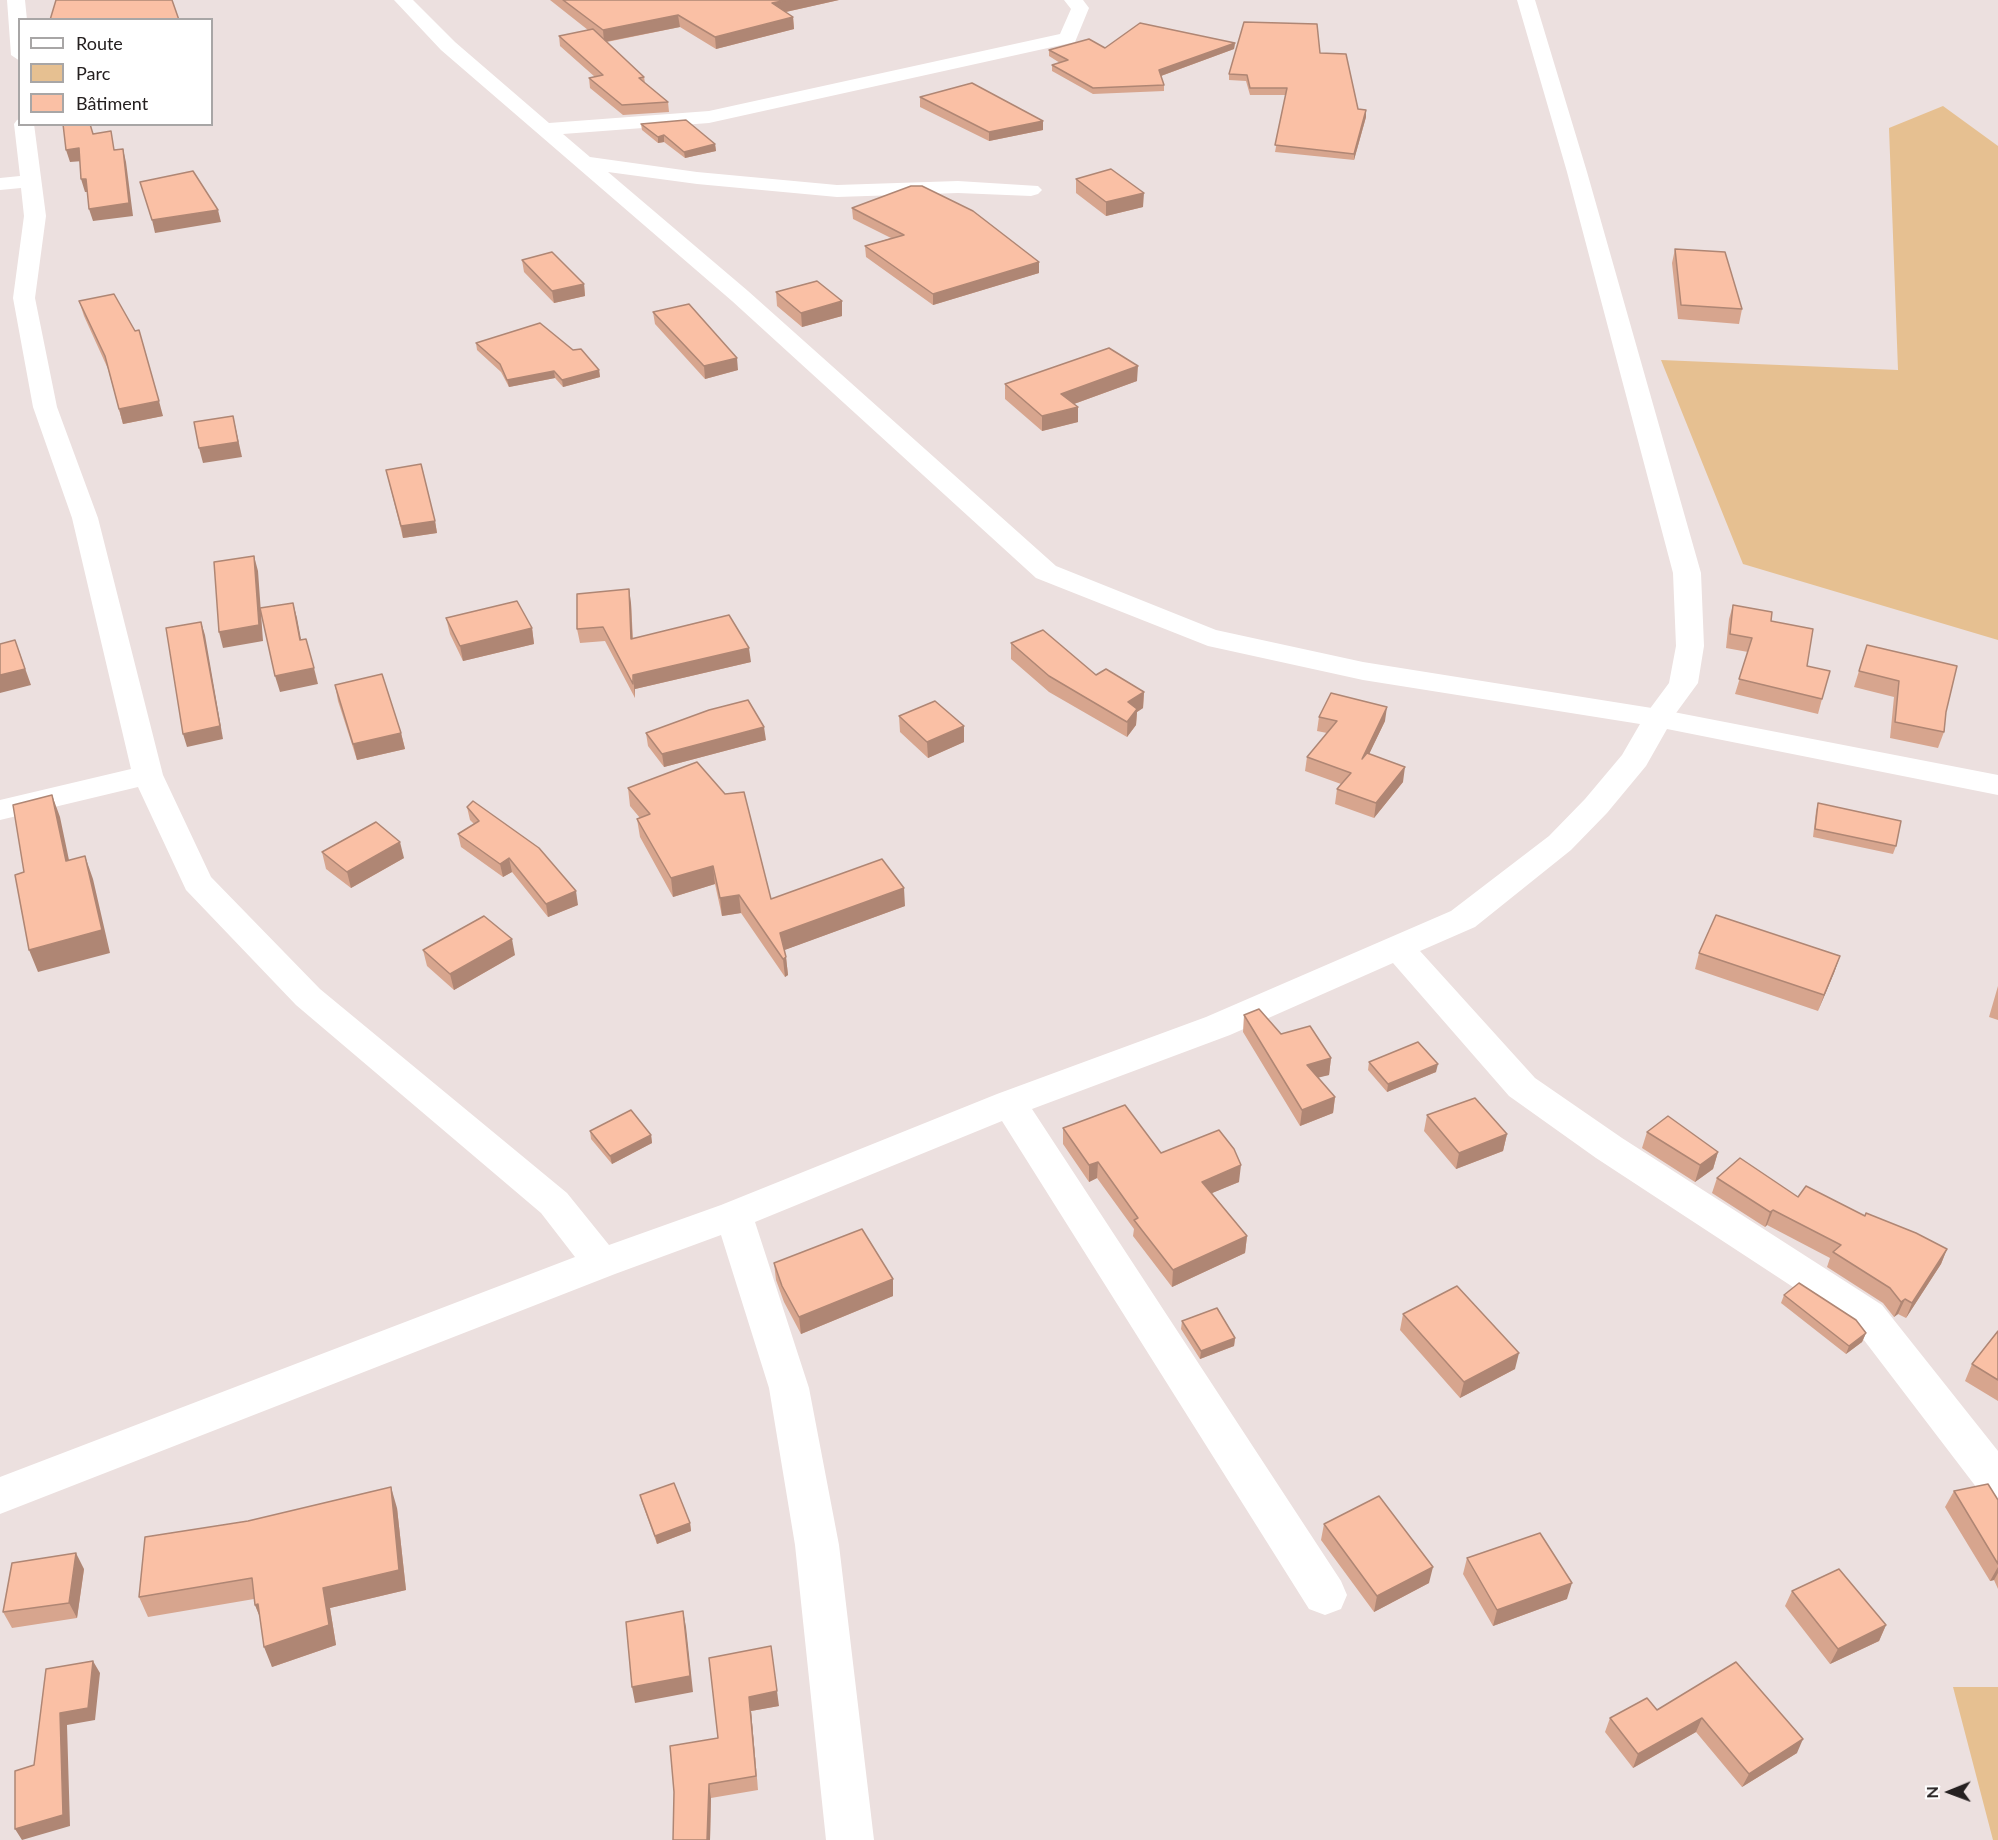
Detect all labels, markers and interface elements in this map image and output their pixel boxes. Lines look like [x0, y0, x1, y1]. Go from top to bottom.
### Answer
legend [18, 18, 213, 126]
text: Route [76, 32, 123, 54]
text: Parc [76, 62, 110, 84]
text: Bâtiment [76, 92, 148, 114]
north arrow [1920, 1762, 1980, 1822]
text: N [1922, 1786, 1941, 1799]

